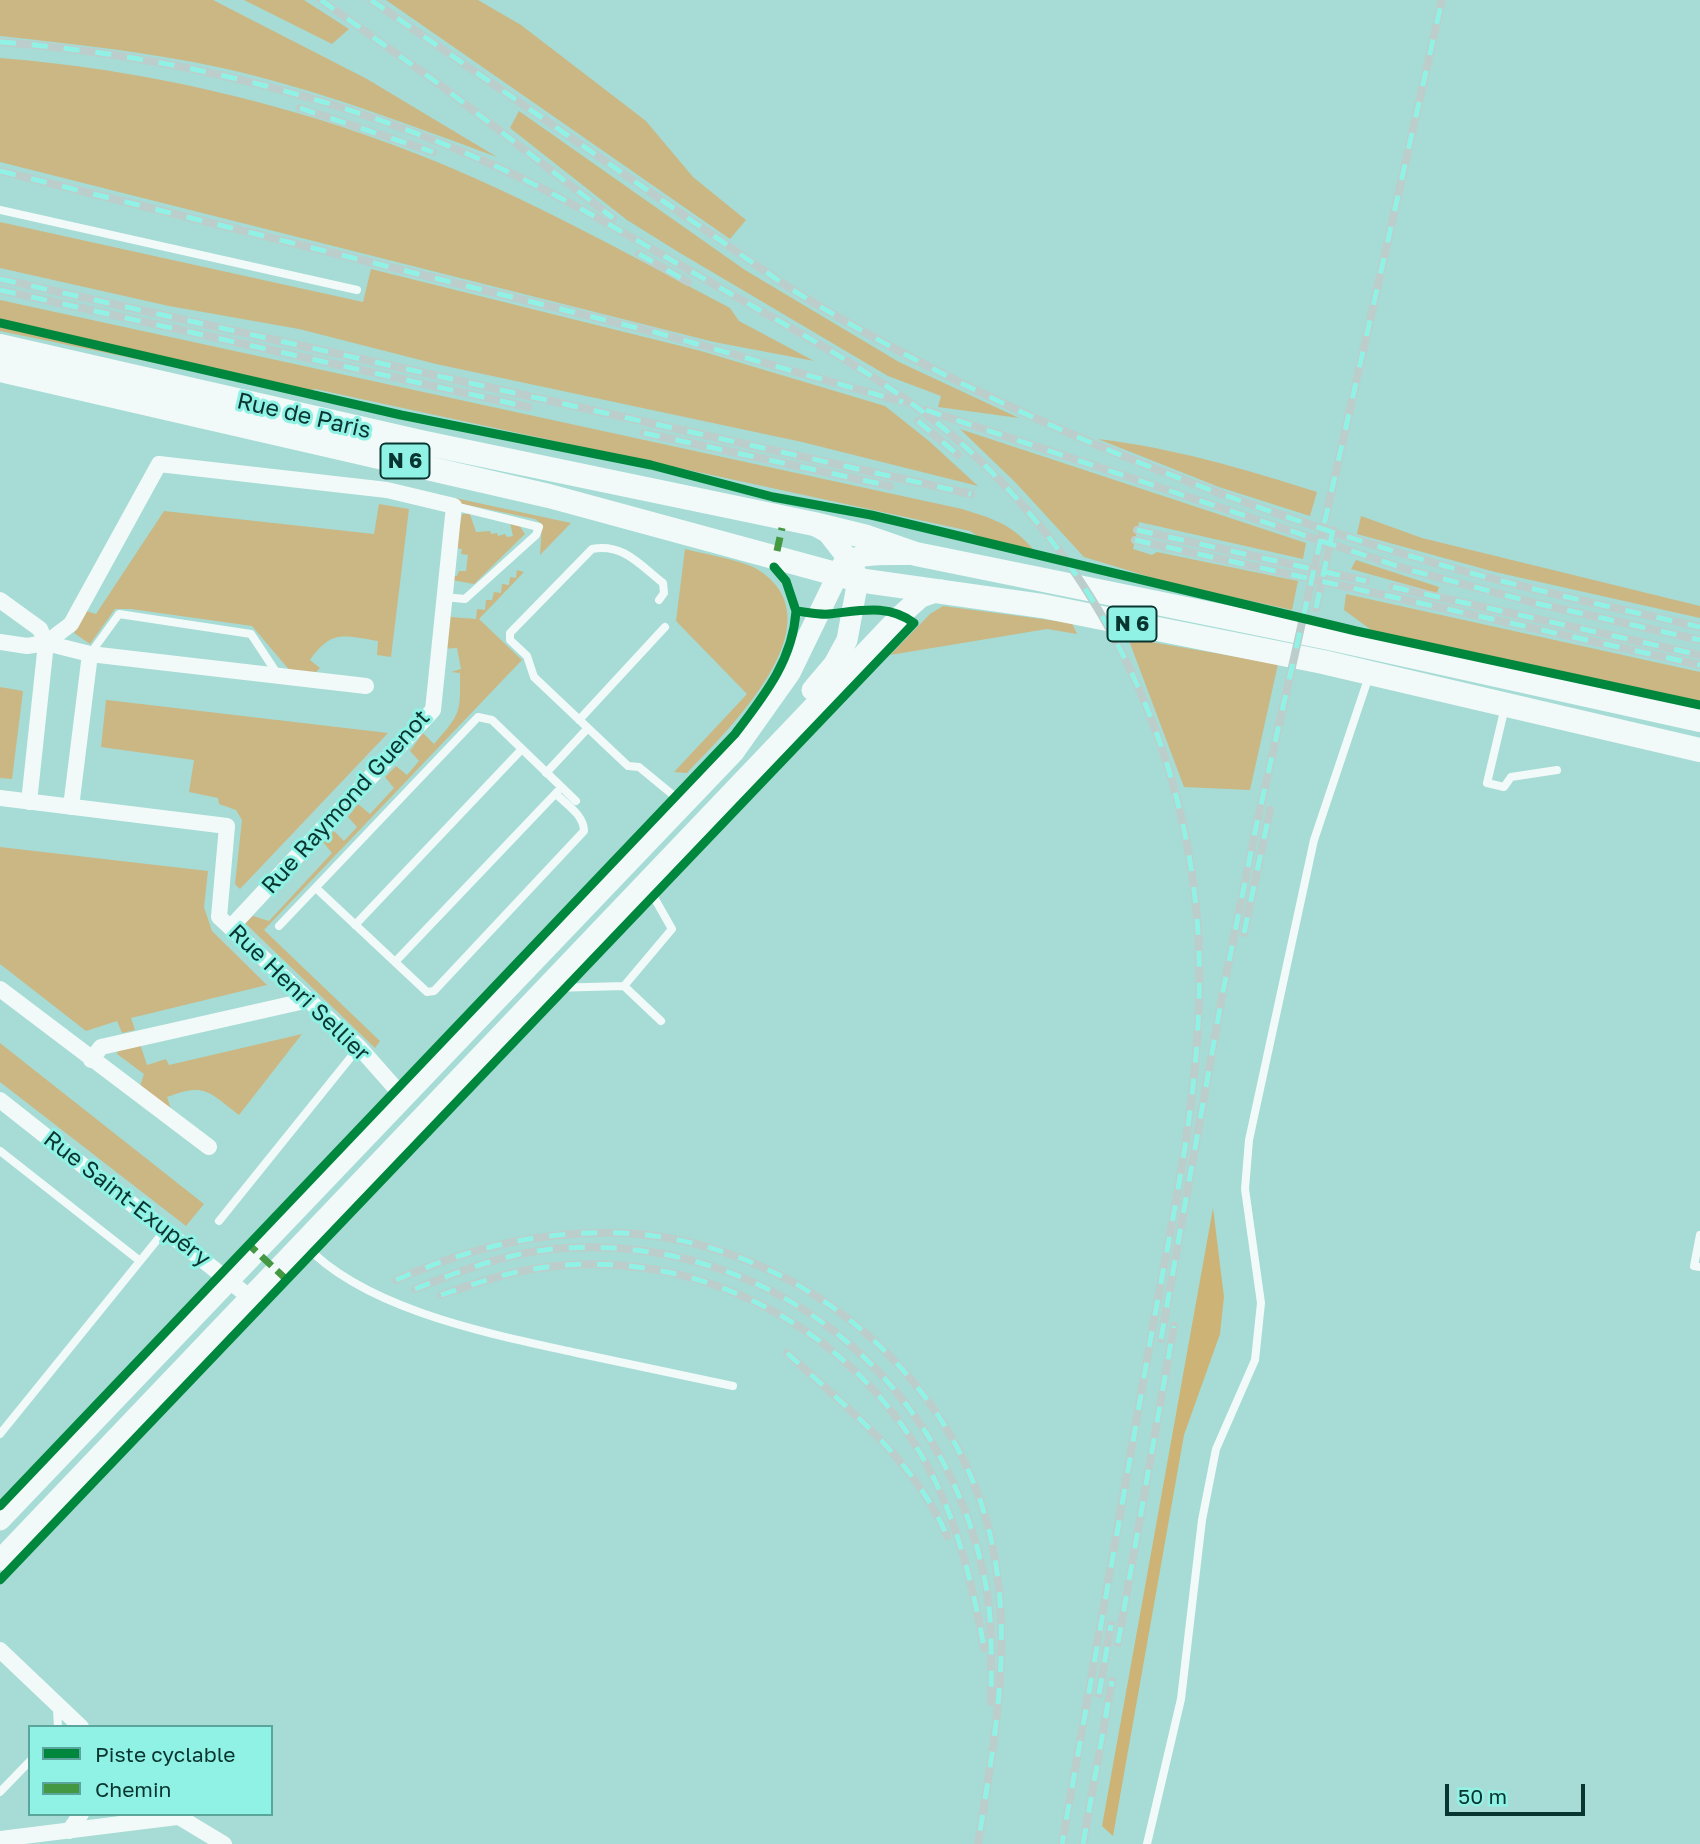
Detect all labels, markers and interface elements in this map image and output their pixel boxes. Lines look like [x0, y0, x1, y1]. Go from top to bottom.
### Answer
street label: Rue de Paris [234, 387, 374, 445]
road number: N 6 [380, 444, 430, 478]
road number: N 6 [1108, 606, 1156, 642]
street label: Rue Raymond Guenot [256, 704, 436, 900]
street label: Rue Henri Sellier [223, 919, 375, 1067]
street label: Rue Saint-Exupéry [38, 1125, 216, 1273]
legend [28, 1725, 273, 1816]
text: Piste cyclable [95, 1741, 235, 1767]
scale bar [1448, 1770, 1588, 1814]
text: Chemin [95, 1776, 172, 1802]
text: 50 m [1458, 1783, 1507, 1809]

